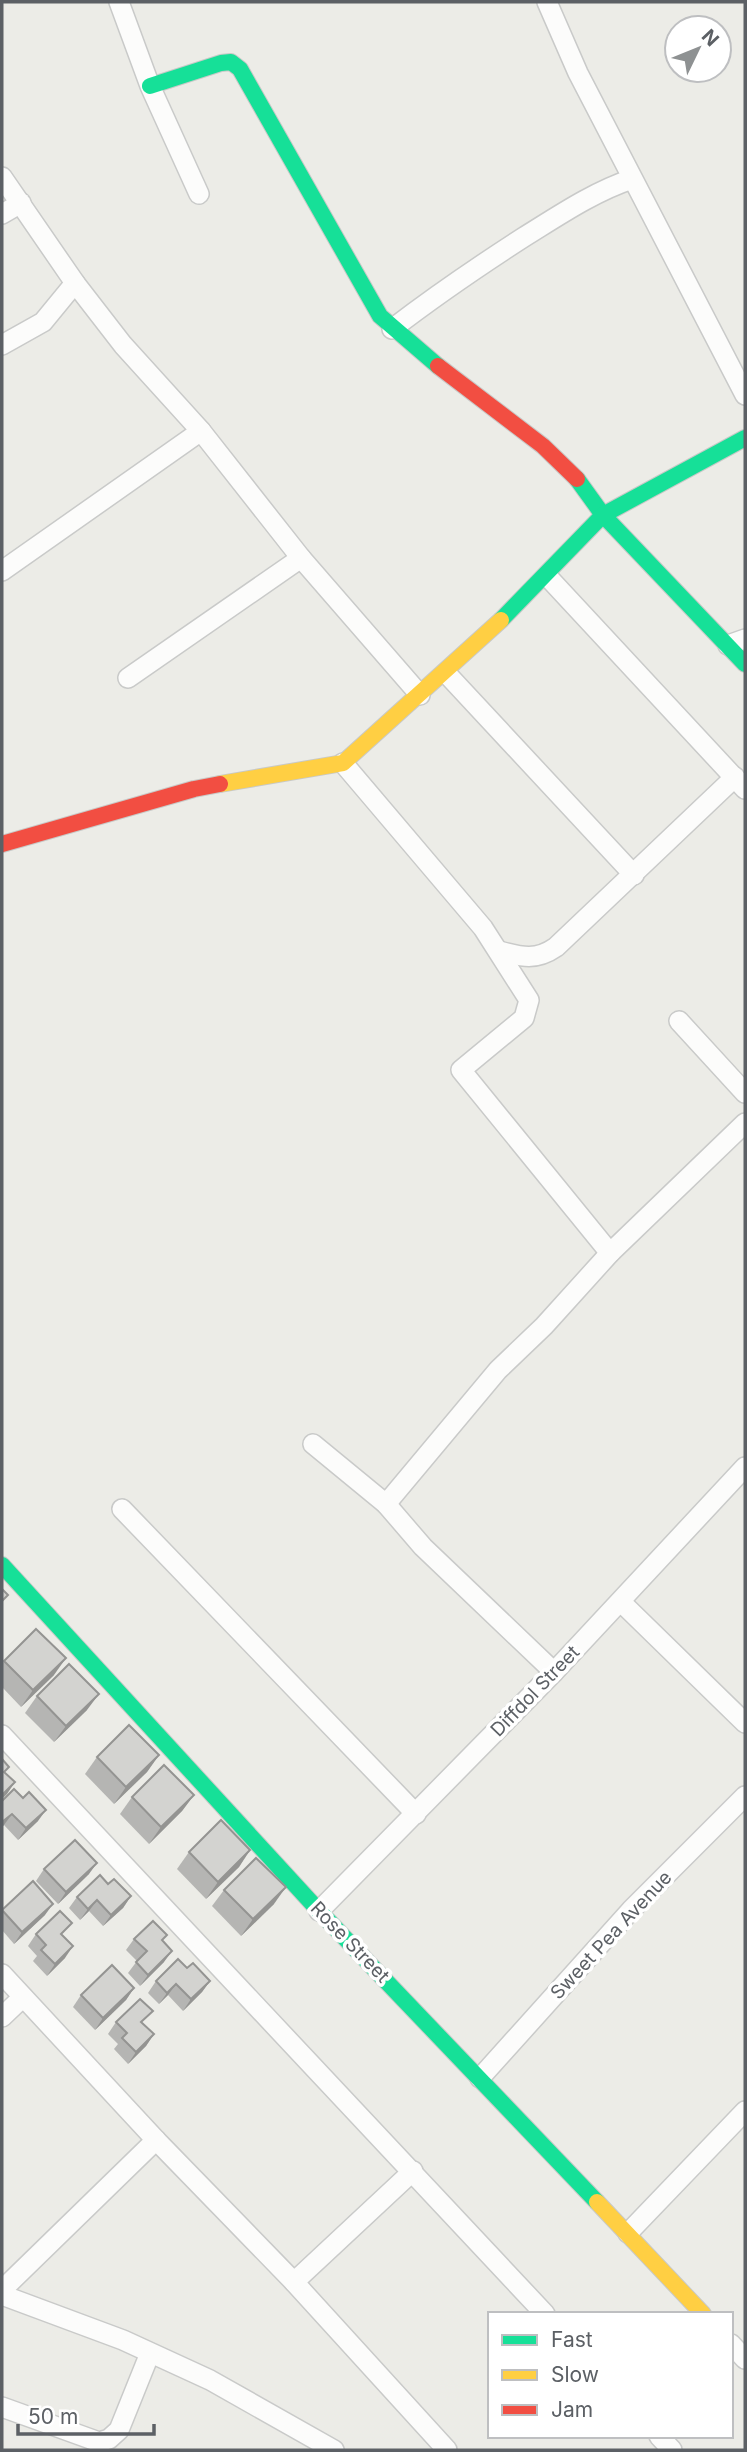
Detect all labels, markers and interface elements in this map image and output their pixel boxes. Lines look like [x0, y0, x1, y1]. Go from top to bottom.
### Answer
north arrow [663, 14, 733, 84]
text: N [697, 25, 723, 51]
street label: Diffdol Street [486, 1641, 584, 1741]
street label: Sweet Pea Avenue [546, 1866, 676, 2004]
street label: Rose Street [306, 1897, 394, 1987]
legend [488, 2312, 733, 2438]
text: Fast [551, 2327, 593, 2352]
text: Slow [551, 2362, 599, 2387]
scale bar [18, 2392, 154, 2436]
text: Jam [551, 2397, 593, 2422]
text: 50 m [28, 2404, 78, 2429]

